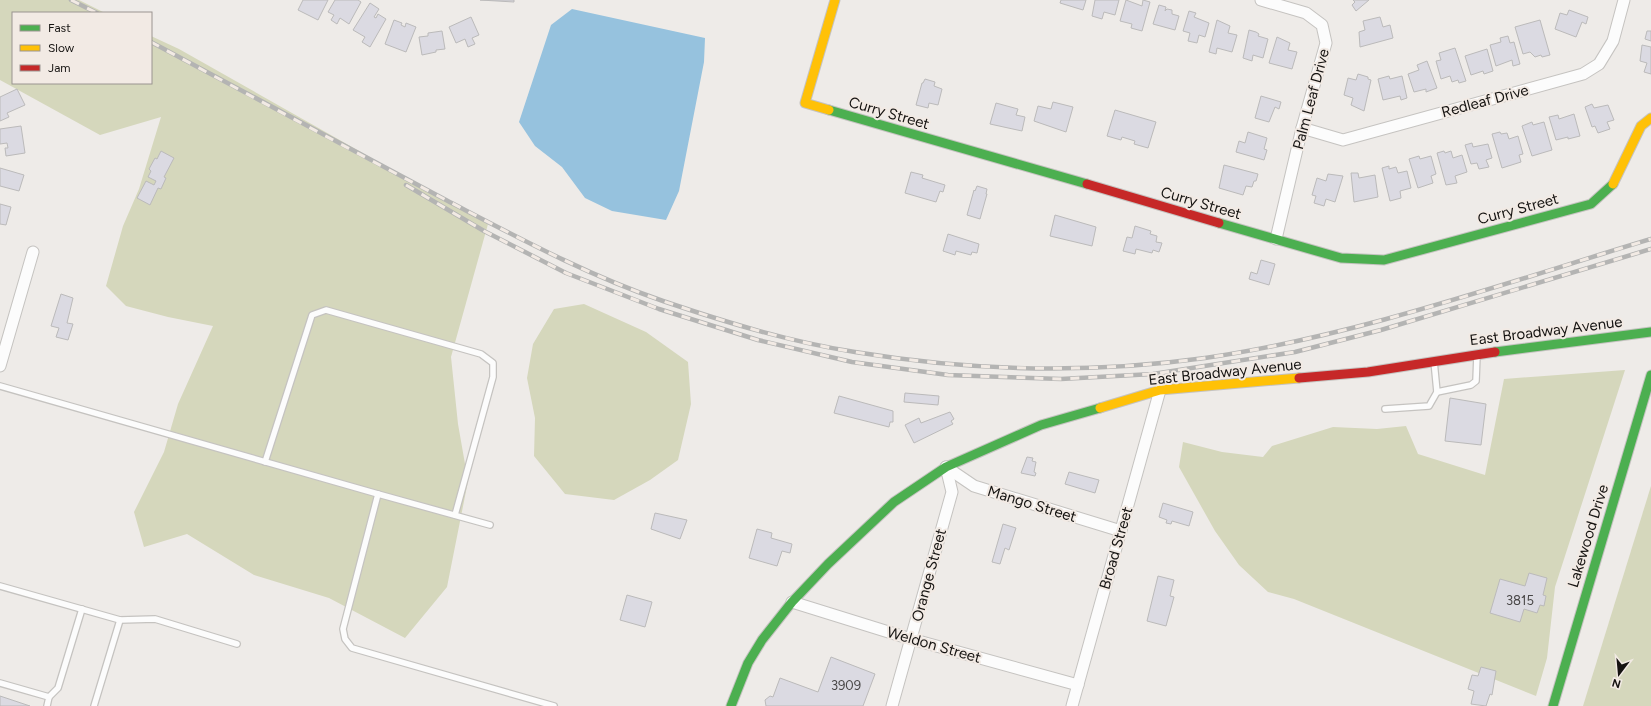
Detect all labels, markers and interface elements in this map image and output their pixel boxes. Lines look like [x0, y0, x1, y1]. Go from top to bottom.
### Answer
legend [12, 12, 152, 84]
text: Fast [48, 21, 71, 35]
text: Slow [48, 41, 75, 55]
street label: Palm Leaf Drive [1289, 47, 1333, 151]
text: Jam [48, 61, 71, 75]
street label: Redleaf Drive [1439, 81, 1531, 121]
street label: Curry Street [847, 93, 932, 133]
street label: Curry Street [1159, 183, 1244, 223]
street label: Curry Street [1476, 189, 1561, 228]
street label: East Broadway Avenue [1469, 313, 1623, 349]
street label: East Broadway Avenue [1148, 355, 1302, 389]
street label: Mango Street [985, 482, 1079, 526]
street label: Lakewood Drive [1564, 482, 1612, 590]
street label: Broad Street [1096, 504, 1136, 591]
street label: Orange Street [908, 526, 950, 623]
house number: 3815 [1506, 593, 1534, 608]
street label: Weldon Street [885, 623, 983, 667]
north arrow [1599, 654, 1639, 694]
text: N [1610, 676, 1622, 691]
house number: 3909 [831, 678, 861, 693]

